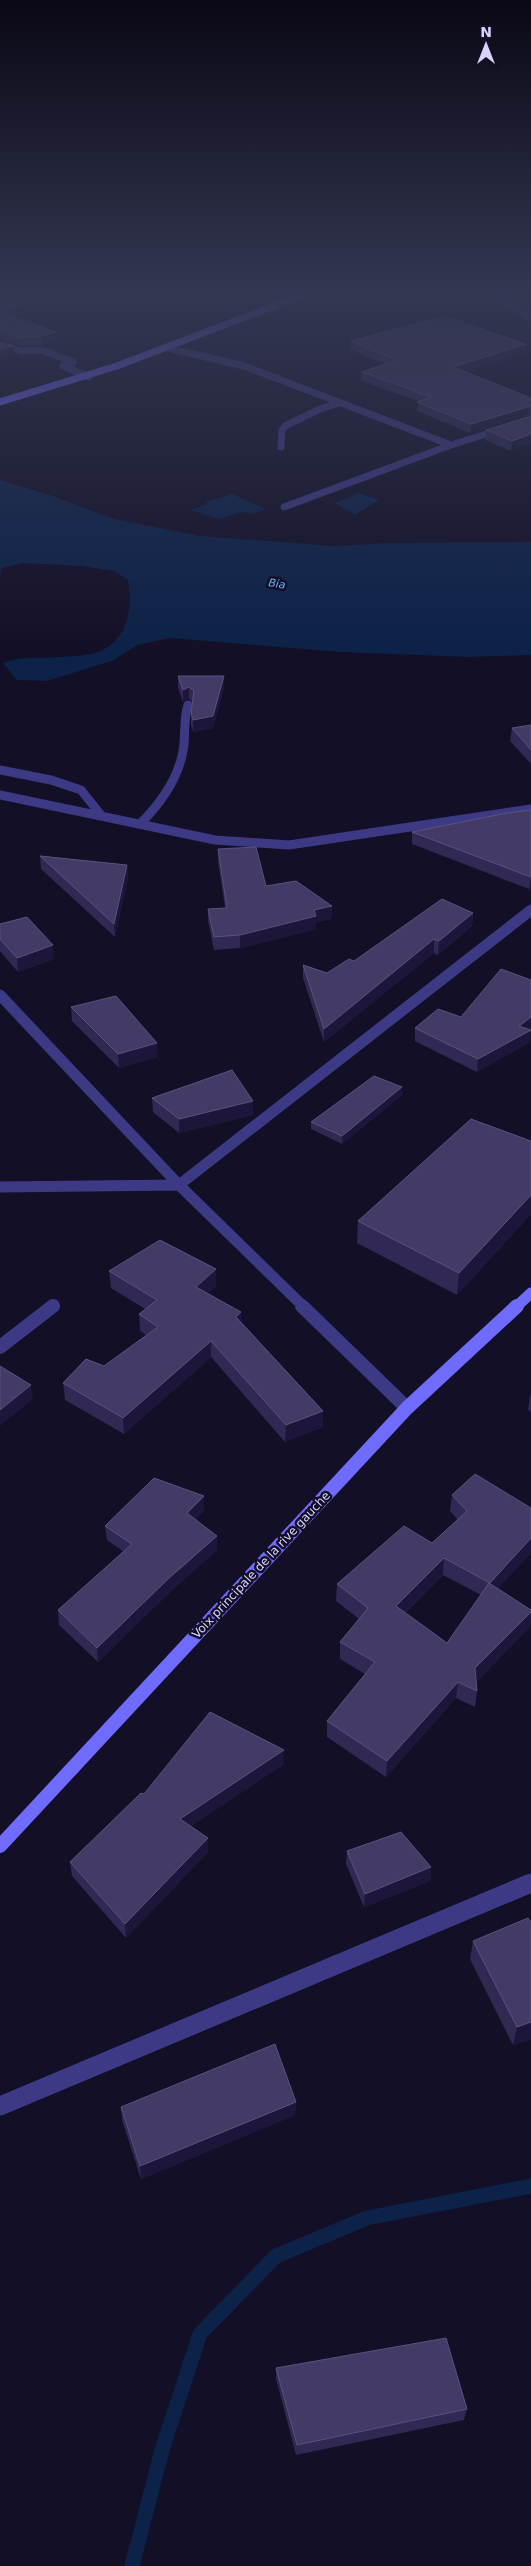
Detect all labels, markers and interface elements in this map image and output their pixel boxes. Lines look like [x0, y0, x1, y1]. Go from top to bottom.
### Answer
north arrow [461, 20, 511, 70]
text: N [480, 24, 492, 40]
water label: Bia [267, 576, 287, 592]
street label: Voix principale de la rive gauche [189, 1489, 333, 1641]

